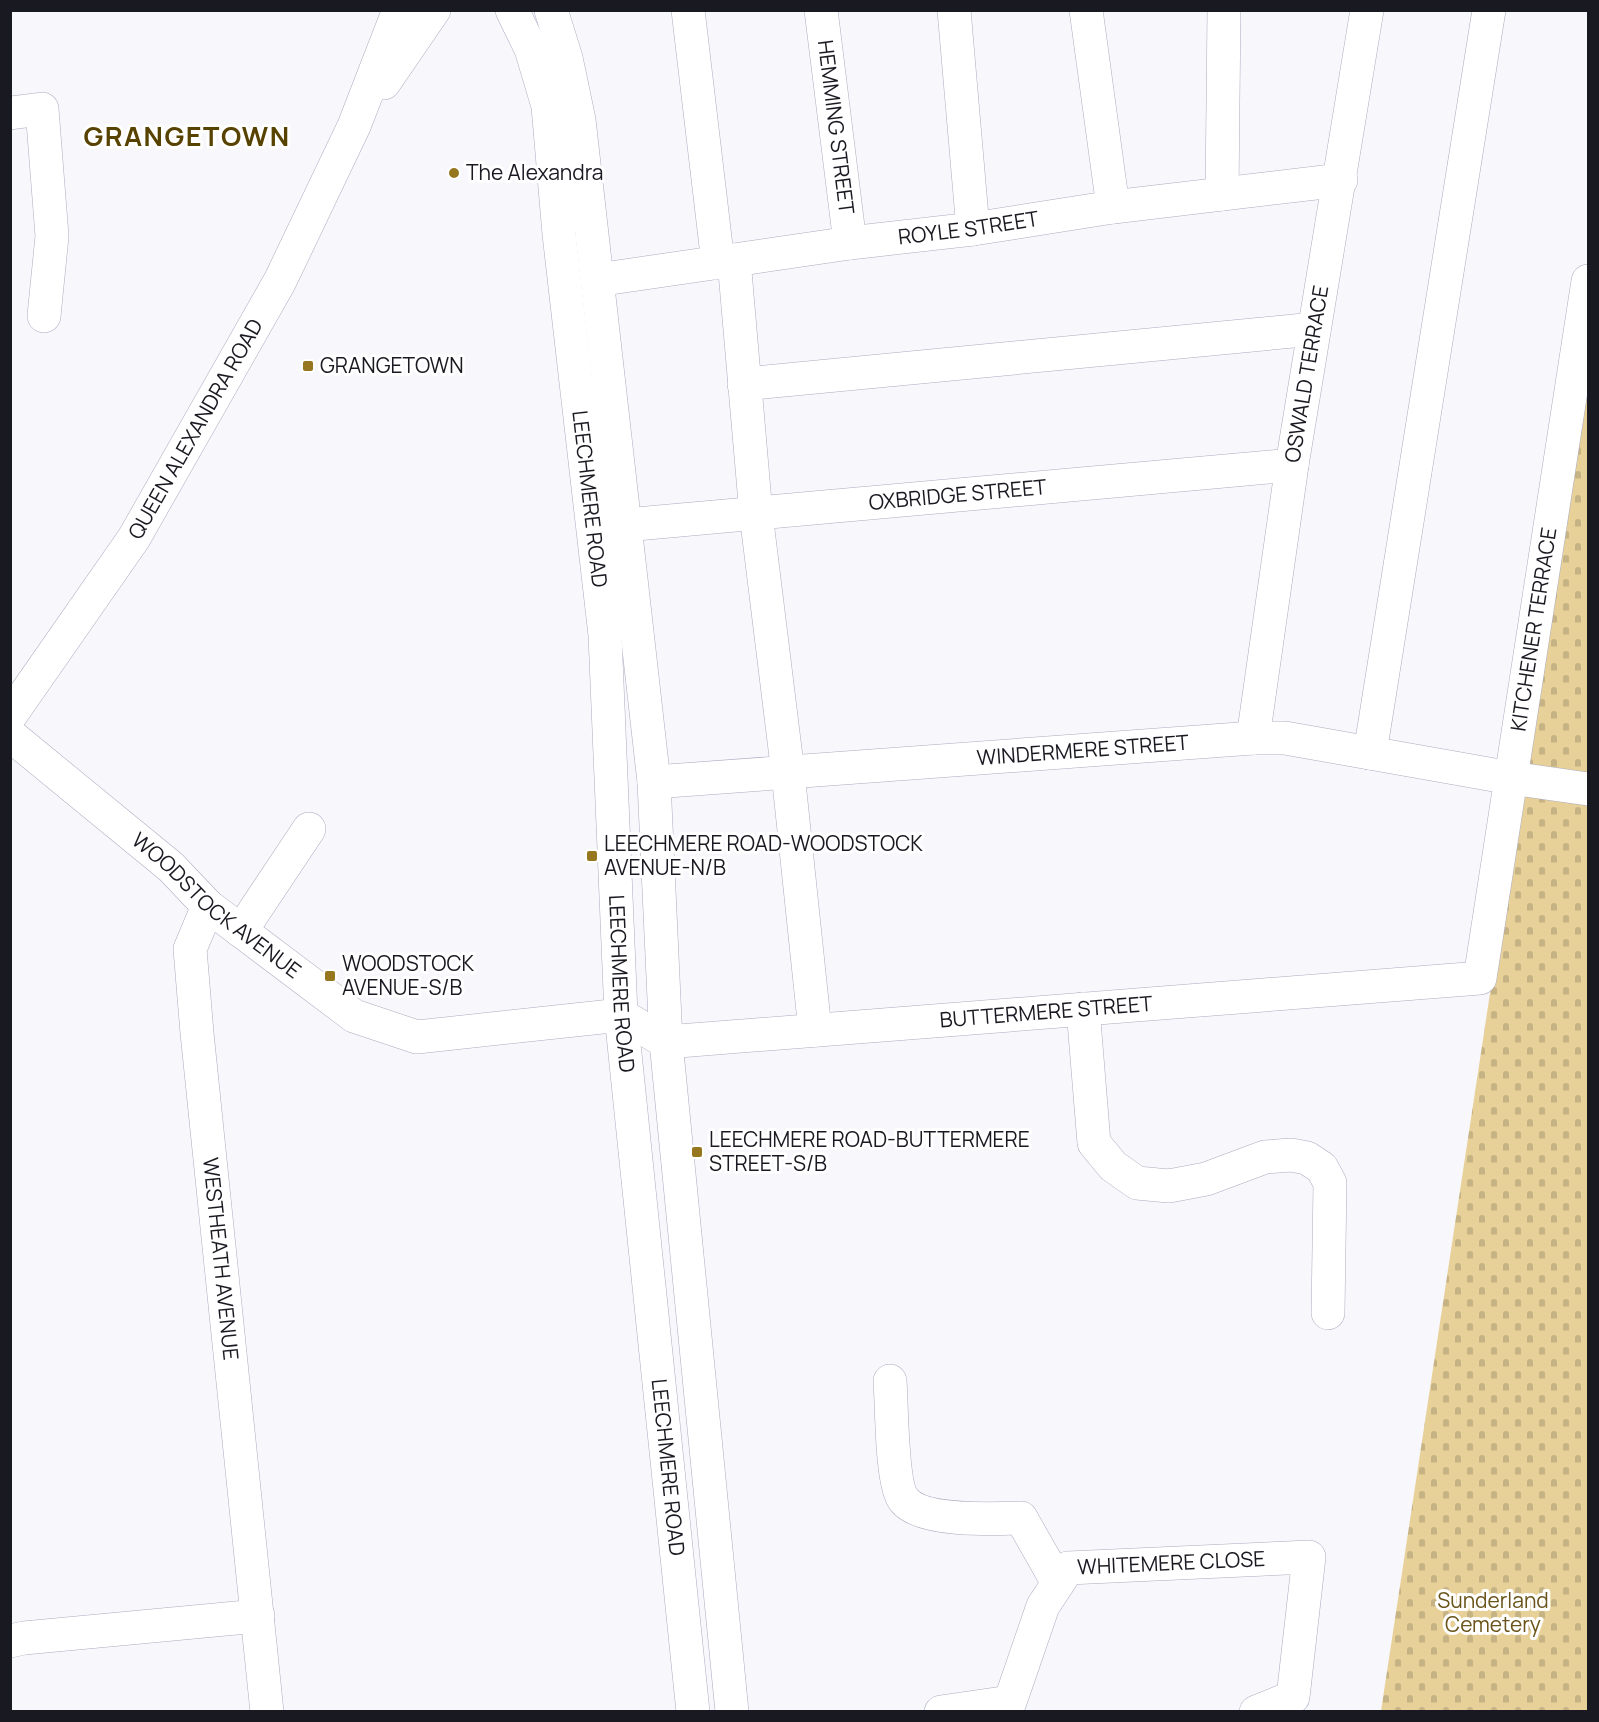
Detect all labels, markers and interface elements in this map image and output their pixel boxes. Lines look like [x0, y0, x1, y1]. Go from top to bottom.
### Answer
street label: HEMMING STREET [812, 38, 861, 216]
district label: GRANGETOWN [83, 117, 291, 154]
place label: The Alexandra [466, 158, 604, 186]
marker: The Alexandra [447, 166, 461, 180]
street label: ROYLE STREET [896, 204, 1041, 250]
street label: OSWALD TERRACE [1278, 283, 1334, 465]
street label: QUEEN ALEXANDRA ROAD [121, 313, 269, 544]
place label: GRANGETOWN [320, 351, 464, 379]
marker: GRANGETOWN [301, 359, 315, 373]
street label: LEECHMERE ROAD [566, 409, 614, 589]
street label: OXBRIDGE STREET [868, 472, 1048, 516]
street label: KITCHENER TERRACE [1503, 525, 1563, 733]
street label: WINDERMERE STREET [976, 728, 1190, 771]
street label: WOODSTOCK AVENUE [127, 826, 307, 984]
place label: LEECHMERE ROAD-WOODSTOCK AVENUE-N/B [604, 829, 923, 881]
marker: LEECHMERE ROAD-WOODSTOCK AVENUE-N/B [585, 849, 599, 863]
street label: LEECHMERE ROAD [603, 894, 642, 1074]
place label: WOODSTOCK AVENUE-S/B [342, 949, 474, 1001]
marker: WOODSTOCK AVENUE-S/B [323, 969, 337, 983]
street label: BUTTERMERE STREET [938, 989, 1154, 1033]
place label: LEECHMERE ROAD-BUTTERMERE STREET-S/B [709, 1125, 1030, 1177]
marker: LEECHMERE ROAD-BUTTERMERE STREET-S/B [690, 1145, 704, 1159]
street label: WESTHEATH AVENUE [197, 1156, 246, 1362]
street label: LEECHMERE ROAD [646, 1377, 692, 1557]
street label: WHITEMERE CLOSE [1077, 1544, 1266, 1581]
park label: Sunderland Cemetery [1437, 1586, 1549, 1638]

